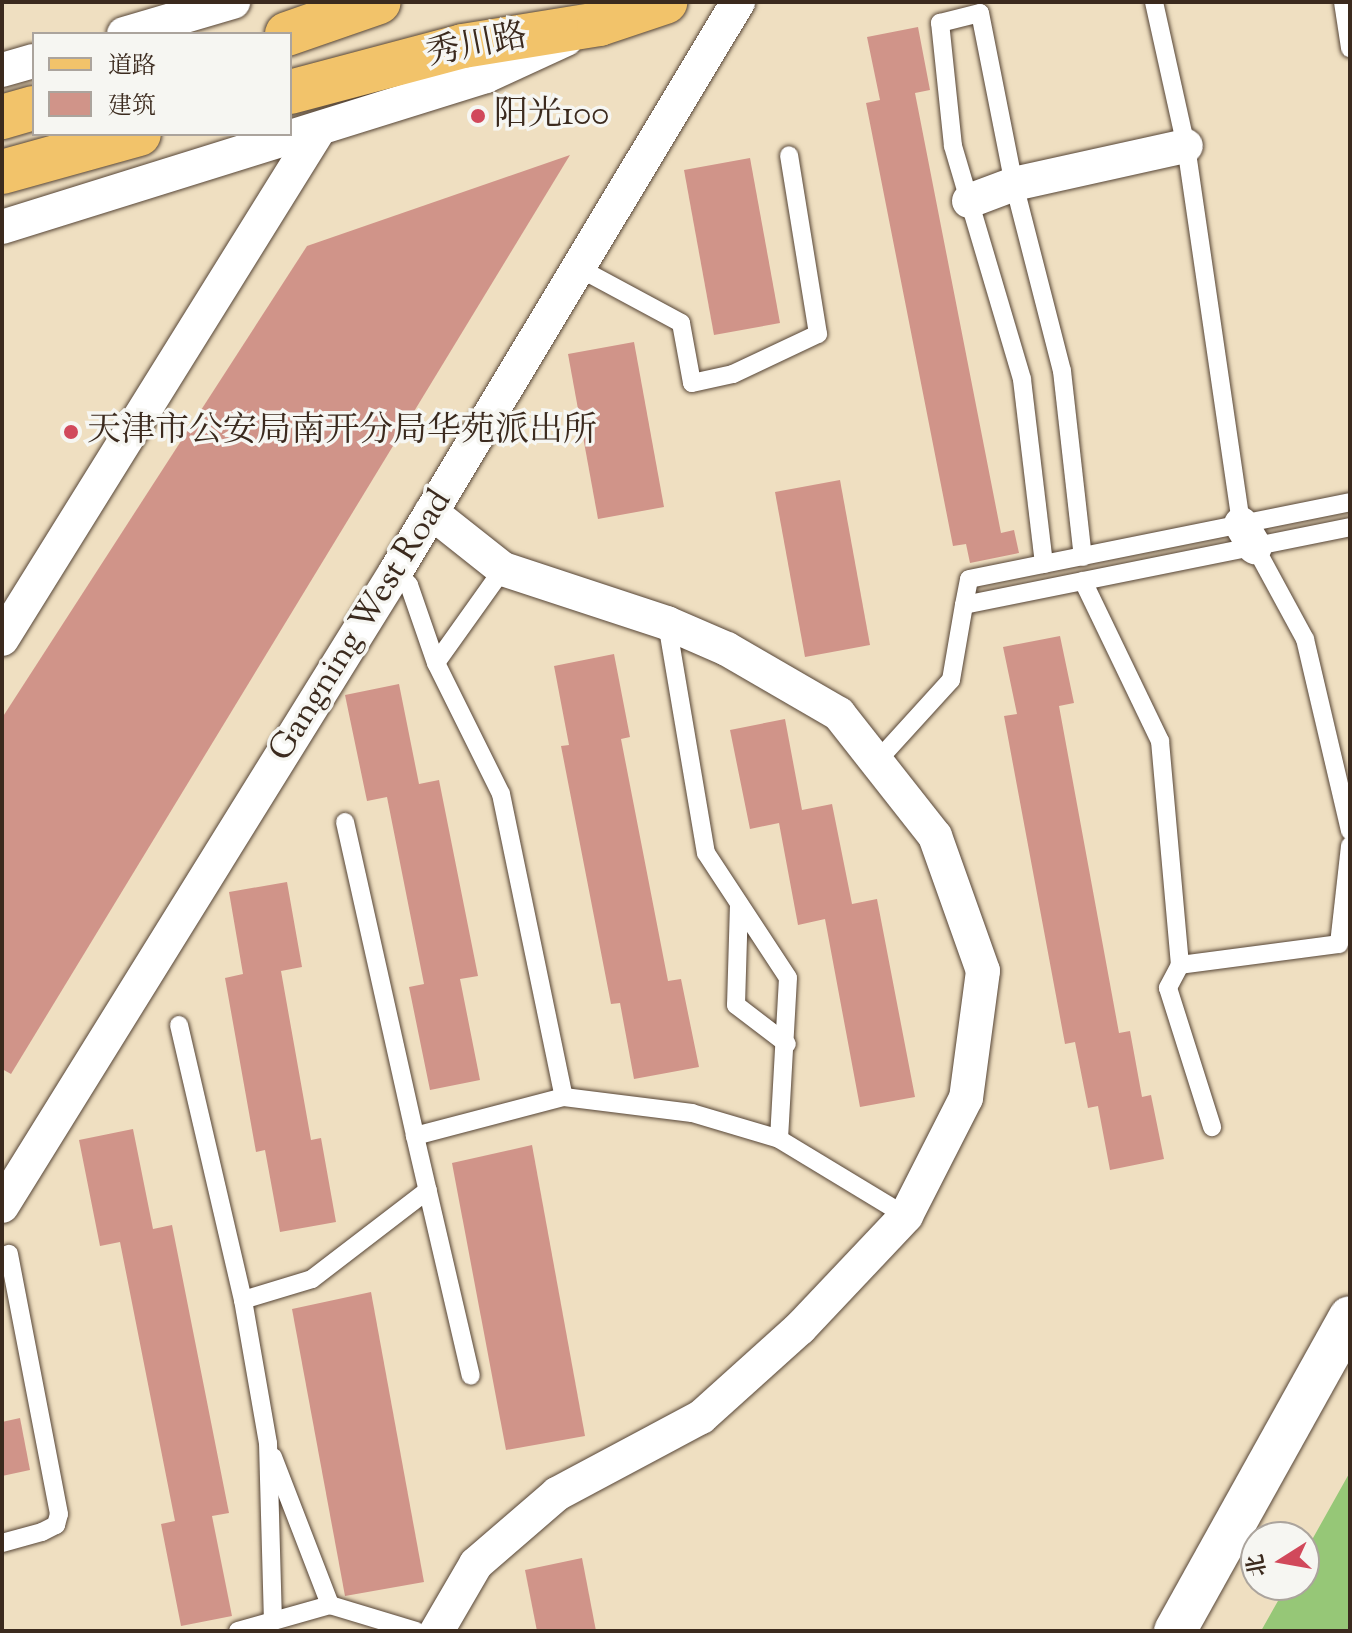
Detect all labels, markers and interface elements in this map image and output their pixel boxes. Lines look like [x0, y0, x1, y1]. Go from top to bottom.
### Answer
street label: 秀川路 [423, 16, 531, 76]
legend [32, 32, 292, 136]
text: 道路 [108, 50, 156, 84]
text: 建筑 [108, 90, 156, 124]
place label: 阳光100 [494, 96, 609, 136]
marker: 阳光100 [469, 107, 487, 125]
place label: 天津市公安局南开分局华苑派出所 [87, 412, 597, 452]
marker: 天津市公安局南开分局华苑派出所 [62, 423, 80, 441]
street label: Gangning West Road [261, 483, 461, 769]
north arrow [1240, 1521, 1320, 1601]
text: 北 [1241, 1551, 1276, 1579]

